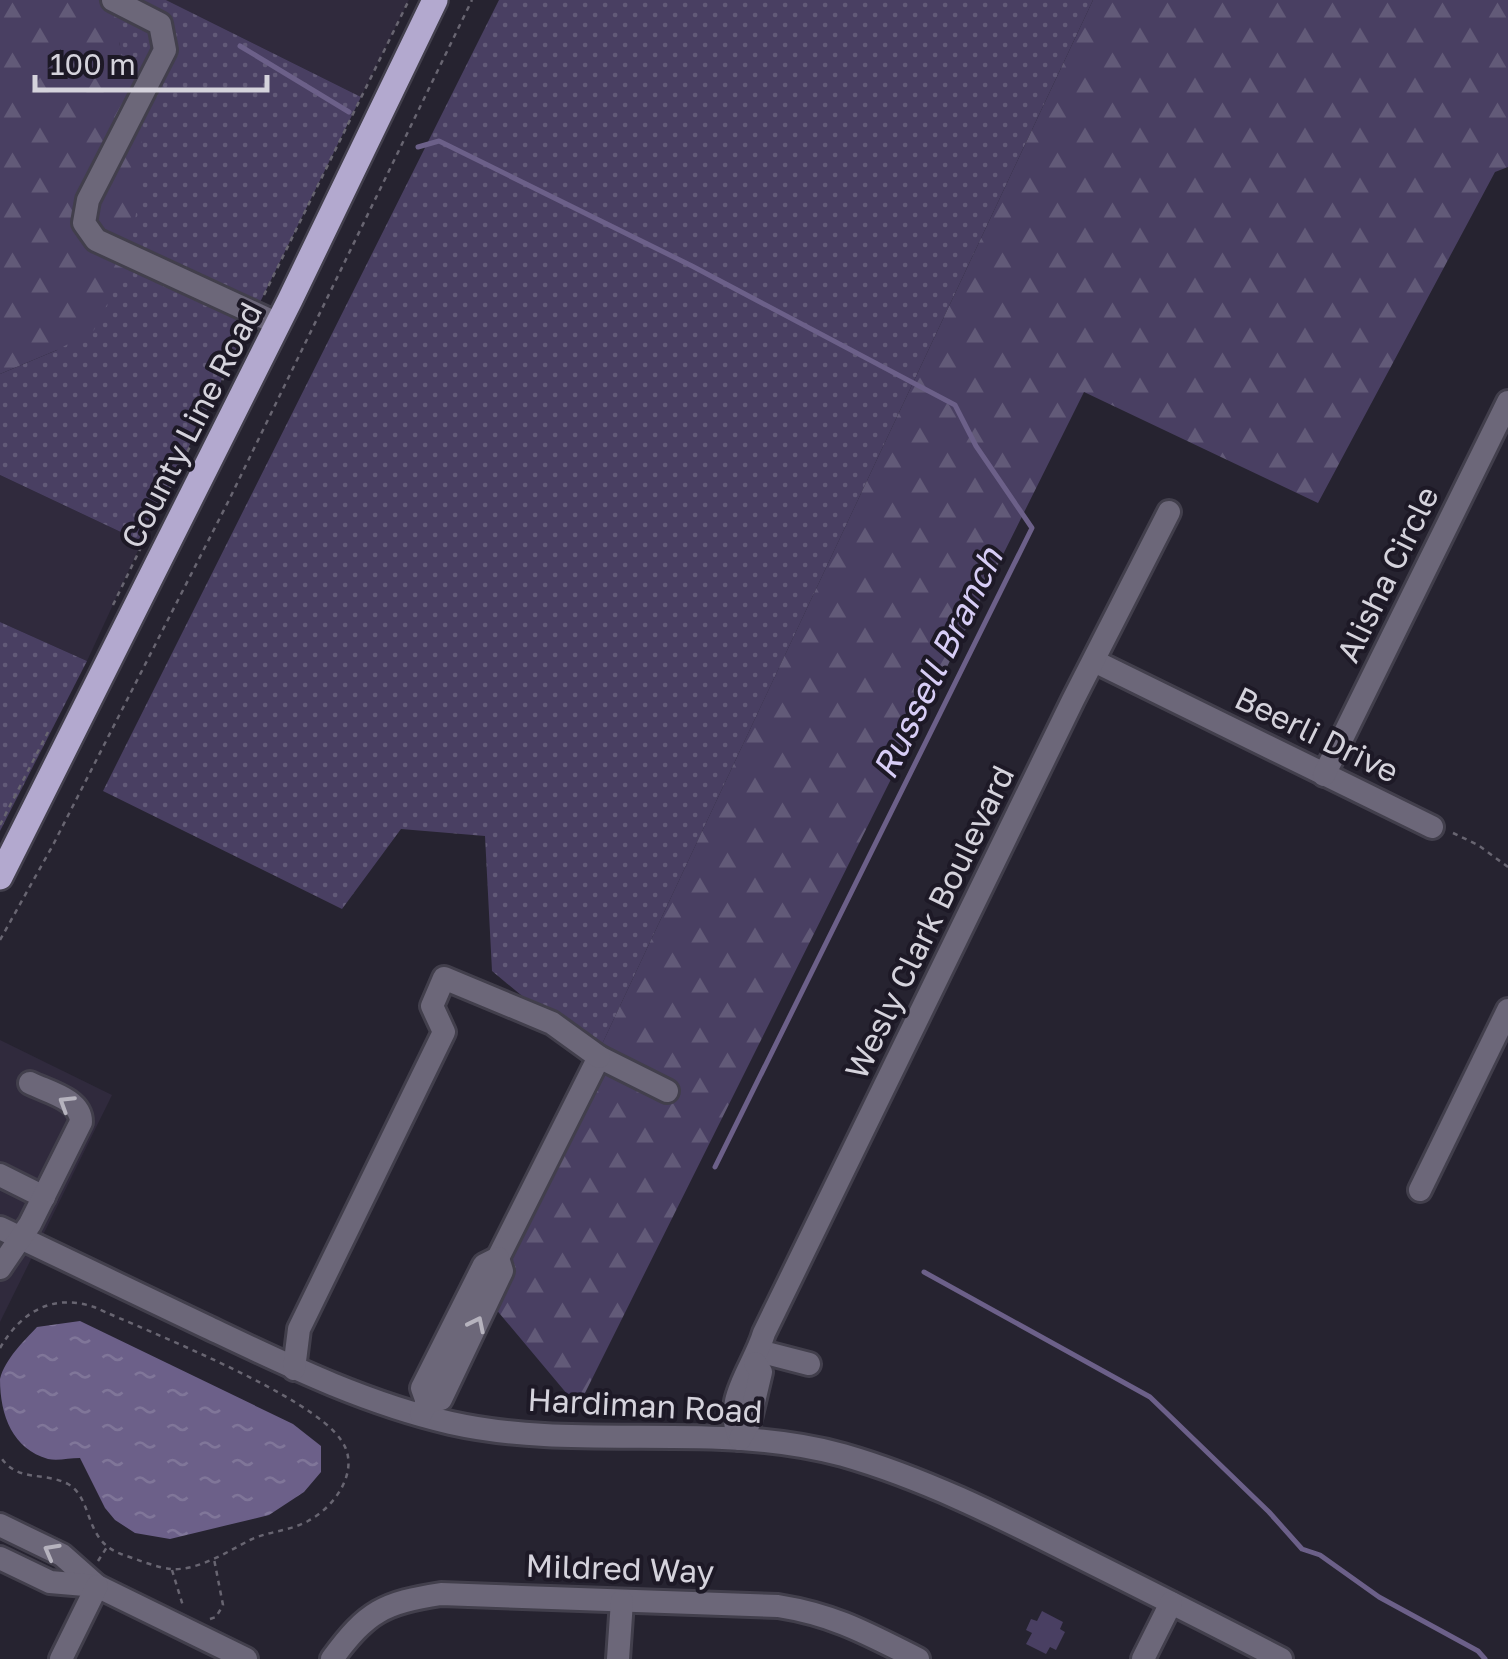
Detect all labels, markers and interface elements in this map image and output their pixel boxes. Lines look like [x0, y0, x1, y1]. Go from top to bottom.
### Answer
scale bar [35, 30, 268, 92]
text: 100 m [50, 46, 136, 82]
street label: County Line Road [113, 296, 269, 554]
street label: Alisha Circle [1328, 480, 1446, 668]
water label: Russell Branch [863, 539, 1012, 785]
street label: Beerli Drive [1229, 678, 1405, 790]
street label: Wesly Clark Boulevard [837, 759, 1021, 1085]
one-way arrow [58, 1096, 76, 1115]
one-way arrow [464, 1317, 484, 1335]
street label: Hardiman Road [527, 1380, 763, 1430]
one-way arrow [44, 1544, 62, 1563]
street label: Mildred Way [525, 1546, 715, 1590]

